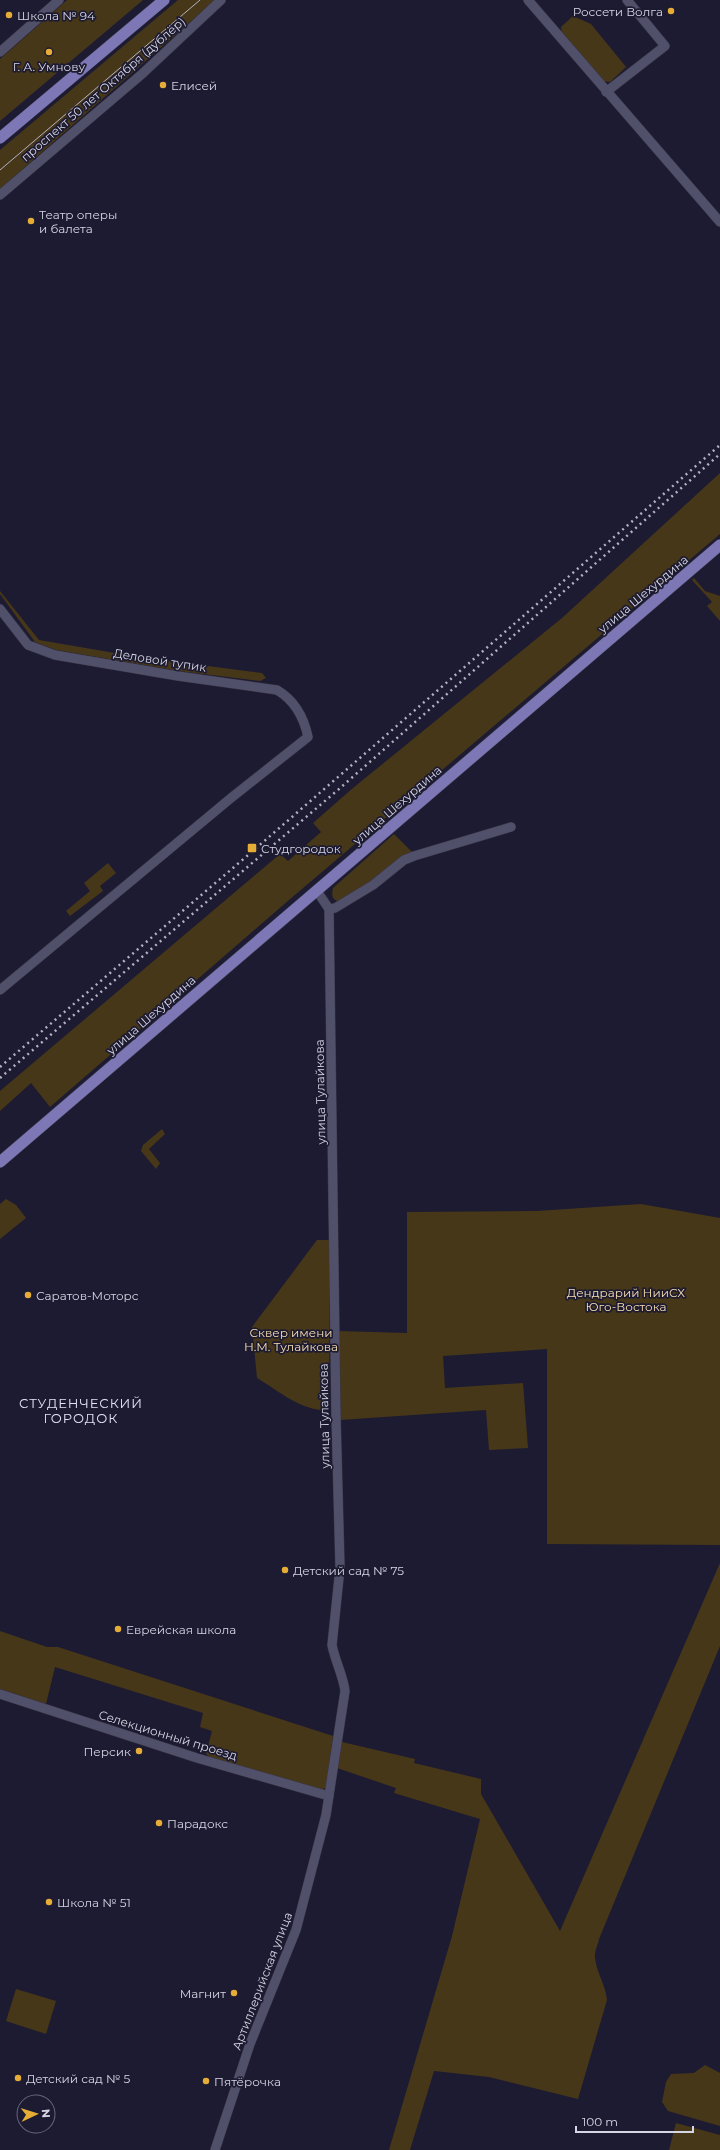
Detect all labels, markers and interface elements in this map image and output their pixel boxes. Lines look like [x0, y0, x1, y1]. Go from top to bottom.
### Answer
place label: Россети Волга [573, 4, 663, 19]
marker: Россети Волга [666, 6, 676, 16]
place label: Школа № 94 [17, 8, 95, 23]
marker: Школа № 94 [4, 10, 14, 20]
street label: проспект 50 лет Октября (дублёр) [18, 14, 188, 164]
marker: Г. А. Умнову [44, 47, 54, 57]
place label: Г. А. Умнову [13, 59, 85, 74]
place label: Елисей [171, 78, 217, 93]
marker: Елисей [158, 80, 168, 90]
place label: Театр оперы и балета [39, 207, 117, 236]
marker: Театр оперы и балета [26, 216, 36, 226]
street label: улица Шехурдина [594, 552, 691, 637]
street label: Деловой тупик [112, 645, 208, 675]
street label: улица Шехурдина [349, 762, 445, 848]
place label: Студгородок [261, 841, 341, 856]
marker: Студгородок [246, 842, 258, 854]
street label: улица Шехурдина [103, 972, 199, 1058]
street label: улица Тулайкова [312, 1039, 328, 1146]
park label: Дендрарий НииСХ Юго-Востока [567, 1285, 685, 1314]
place label: Саратов-Моторс [36, 1288, 139, 1303]
marker: Саратов-Моторс [23, 1290, 33, 1300]
park label: Сквер имени Н.М. Тулайкова [244, 1325, 338, 1354]
street label: улица Тулайкова [316, 1363, 332, 1470]
district label: СТУДЕНЧЕСКИЙ ГОРОДОК [19, 1395, 143, 1426]
place label: Детский сад № 75 [293, 1563, 404, 1578]
marker: Детский сад № 75 [280, 1565, 290, 1575]
place label: Еврейская школа [126, 1622, 236, 1637]
marker: Еврейская школа [113, 1624, 123, 1634]
street label: Селекционный проезд [97, 1707, 239, 1763]
place label: Персик [83, 1744, 131, 1759]
marker: Персик [134, 1746, 144, 1756]
place label: Парадокс [167, 1816, 228, 1831]
marker: Парадокс [154, 1818, 164, 1828]
place label: Школа № 51 [57, 1895, 131, 1910]
marker: Школа № 51 [44, 1897, 54, 1907]
street label: Артиллерийская улица [229, 1910, 295, 2052]
place label: Магнит [180, 1986, 226, 2001]
marker: Магнит [229, 1988, 239, 1998]
place label: Детский сад № 5 [26, 2071, 131, 2086]
marker: Детский сад № 5 [13, 2073, 23, 2083]
place label: Пятёрочка [214, 2074, 281, 2089]
marker: Пятёрочка [201, 2076, 211, 2086]
north arrow [16, 2094, 56, 2134]
text: N [39, 2108, 53, 2118]
scale bar [576, 2108, 693, 2134]
text: 100 m [582, 2114, 618, 2129]

